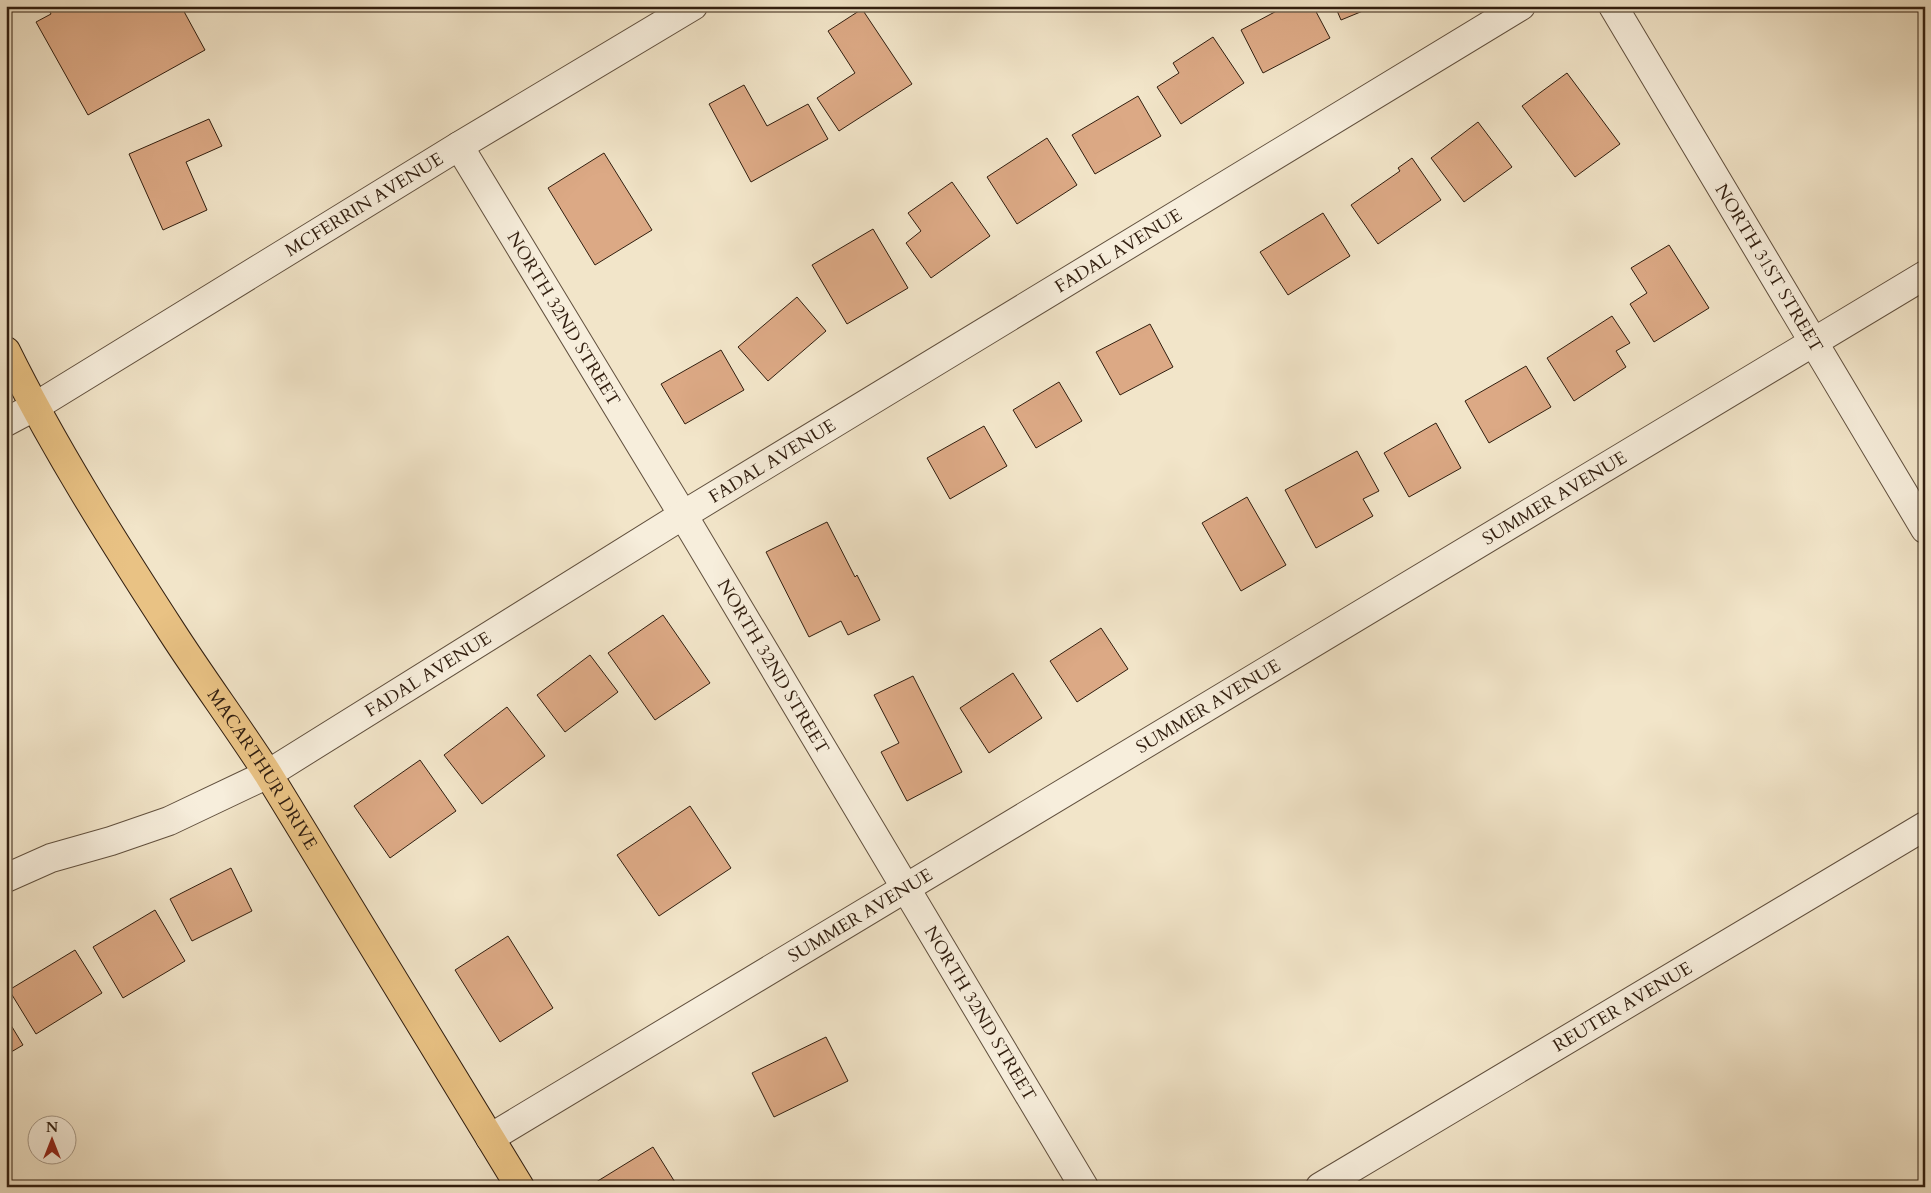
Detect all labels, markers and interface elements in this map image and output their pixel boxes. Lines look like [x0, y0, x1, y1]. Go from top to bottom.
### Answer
street label: MCFERRIN AVENUE [280, 146, 448, 263]
street label: NORTH 31ST STREET [1709, 179, 1829, 357]
street label: FADAL AVENUE [1050, 202, 1187, 299]
street label: NORTH 32ND STREET [501, 227, 626, 411]
street label: FADAL AVENUE [704, 413, 840, 509]
street label: SUMMER AVENUE [1477, 445, 1631, 551]
street label: NORTH 32ND STREET [711, 574, 835, 759]
street label: FADAL AVENUE [360, 625, 496, 723]
street label: SUMMER AVENUE [1131, 653, 1285, 759]
street label: MACARTHUR DRIVE [201, 684, 324, 854]
street label: SUMMER AVENUE [783, 862, 937, 968]
street label: NORTH 32ND STREET [918, 921, 1042, 1106]
street label: REUTER AVENUE [1548, 955, 1697, 1058]
north arrow [28, 1116, 78, 1166]
text: N [46, 1118, 58, 1137]

